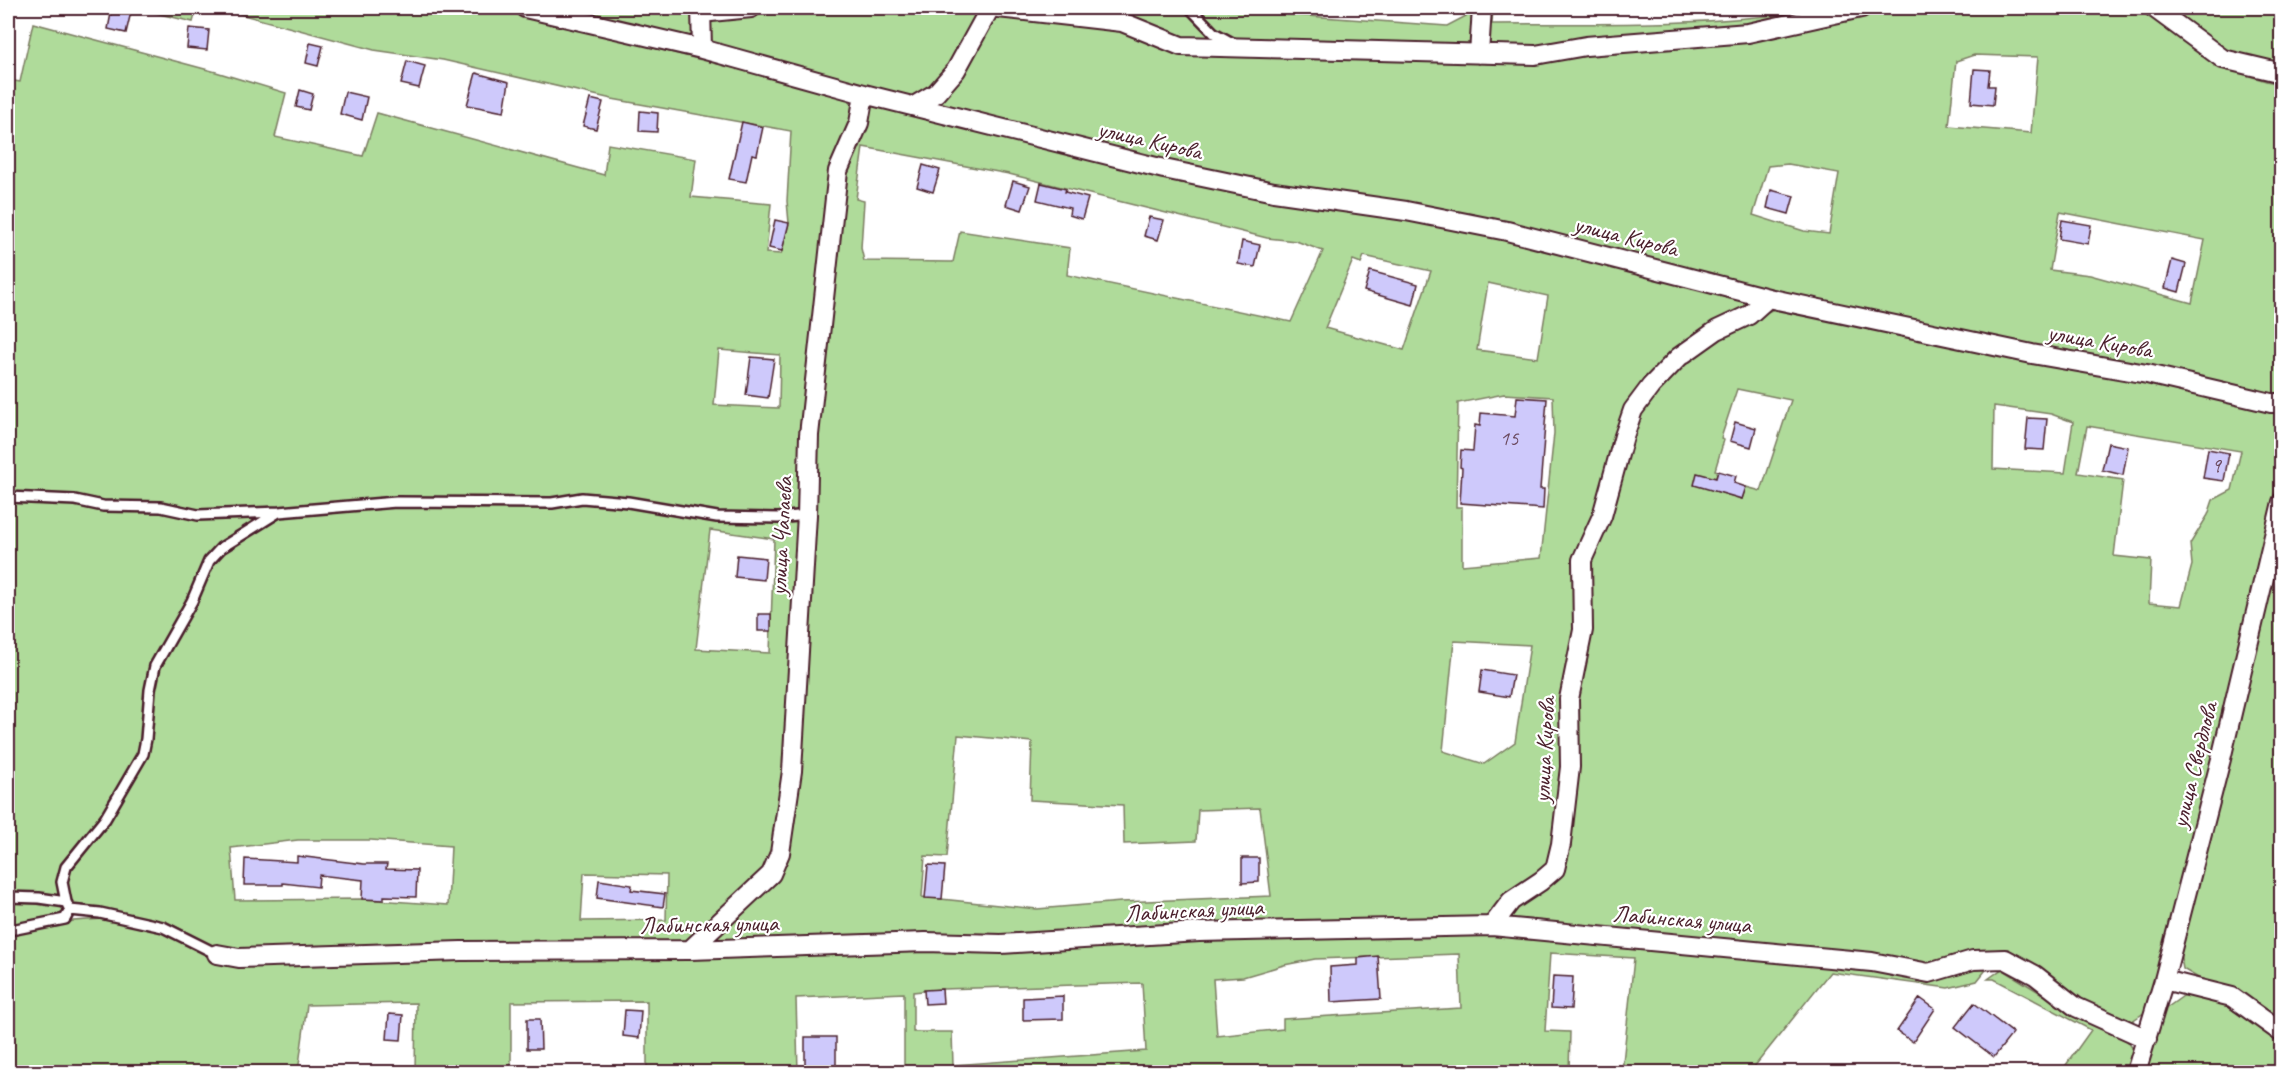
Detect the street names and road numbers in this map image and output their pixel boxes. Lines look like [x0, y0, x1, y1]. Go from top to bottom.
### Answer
street label: улица Кирова [1093, 113, 1207, 167]
street label: улица Кирова [1569, 208, 1683, 264]
street label: улица Кирова [2043, 317, 2157, 365]
street label: улица Чапаева [763, 474, 799, 598]
street label: улица Кирова [1526, 694, 1562, 806]
street label: улица Свердлова [2163, 697, 2225, 833]
street label: Лабинская улица [1124, 891, 1266, 929]
street label: Лабинская улица [1612, 898, 1754, 940]
street label: Лабинская улица [639, 908, 780, 940]

